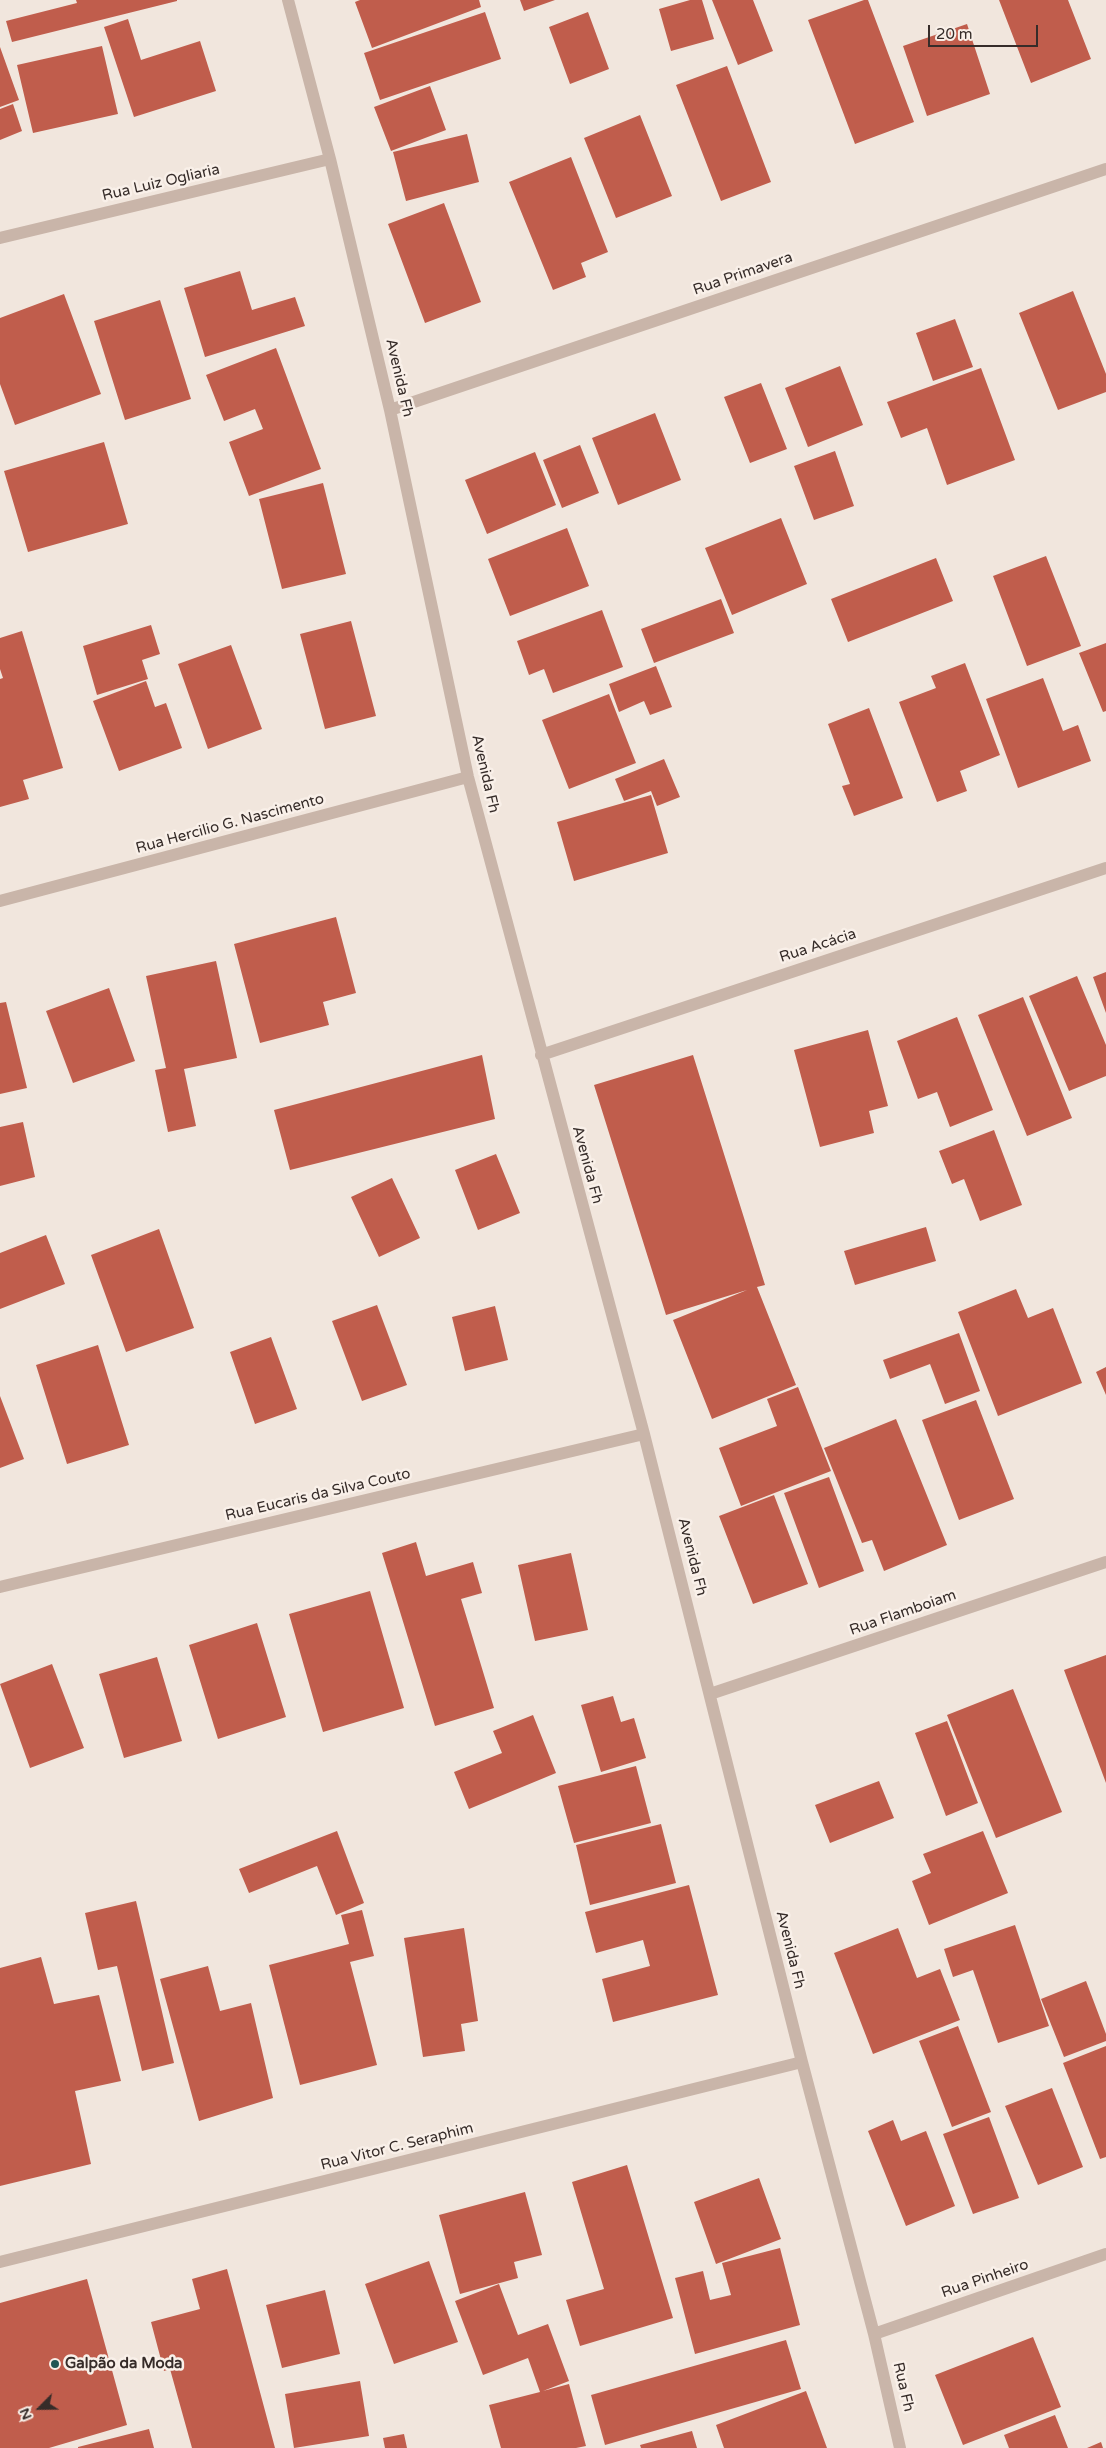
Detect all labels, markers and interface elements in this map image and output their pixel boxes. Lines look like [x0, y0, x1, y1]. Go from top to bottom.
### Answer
scale bar [931, 15, 1041, 47]
text: 20 m [936, 25, 973, 43]
street label: Rua Luiz Ogliaria [100, 161, 222, 205]
street label: Rua Primavera [691, 249, 795, 299]
street label: Avenida Fh [381, 337, 417, 419]
street label: Avenida Fh [467, 733, 503, 815]
street label: Rua Hercilio G. Nascimento [134, 790, 326, 858]
street label: Rua Acácia [777, 925, 859, 967]
street label: Avenida Fh [568, 1124, 606, 1206]
street label: Rua Eucaris da Silva Couto [224, 1465, 412, 1525]
street label: Avenida Fh [674, 1516, 710, 1598]
street label: Rua Flamboiam [847, 1586, 959, 1640]
street label: Avenida Fh [772, 1909, 808, 1991]
street label: Rua Vitor C. Seraphim [319, 2119, 475, 2175]
street label: Rua Pinheiro [939, 2256, 1031, 2302]
place label: Galpão da Moda [65, 2355, 183, 2373]
marker: Galpão da Moda [49, 2358, 61, 2370]
street label: Rua Fh [889, 2360, 917, 2414]
north arrow [15, 2383, 65, 2433]
text: N [16, 2406, 36, 2423]

